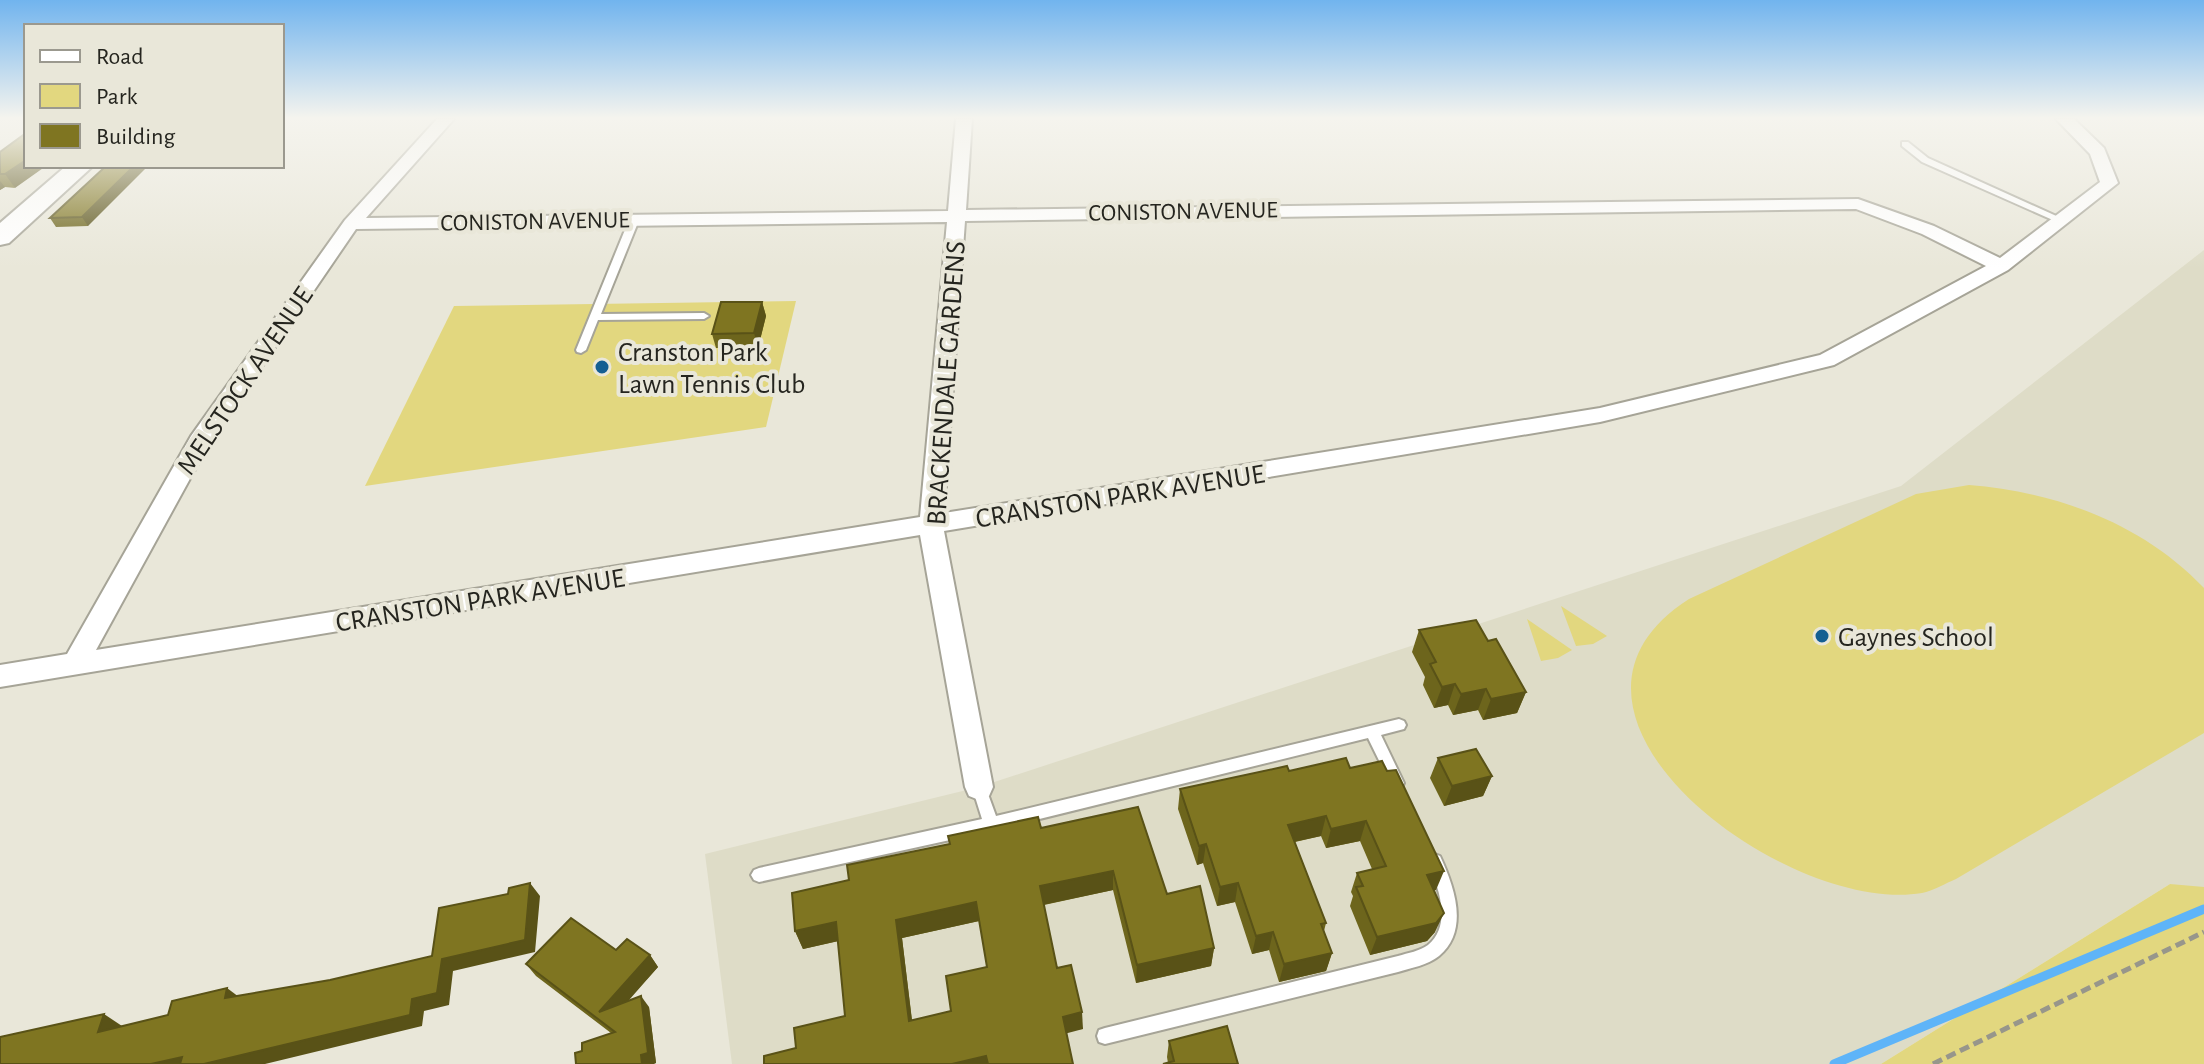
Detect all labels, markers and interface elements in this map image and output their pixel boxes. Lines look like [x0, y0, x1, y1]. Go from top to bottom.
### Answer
legend [24, 24, 284, 168]
text: Road [96, 45, 144, 69]
text: Park [96, 85, 137, 109]
text: Building [96, 125, 175, 149]
street label: CONISTON AVENUE [1088, 198, 1278, 226]
street label: CONISTON AVENUE [440, 208, 630, 236]
street label: BRACKENDALE GARDENS [923, 240, 971, 526]
street label: MELSTOCK AVENUE [173, 282, 319, 480]
place label: Cranston Park Lawn Tennis Club [618, 339, 805, 399]
marker: Cranston Park Lawn Tennis Club [593, 358, 611, 376]
street label: CRANSTON PARK AVENUE [974, 460, 1267, 534]
street label: CRANSTON PARK AVENUE [334, 564, 627, 638]
place label: Gaynes School [1838, 624, 1994, 652]
marker: Gaynes School [1813, 627, 1831, 645]

